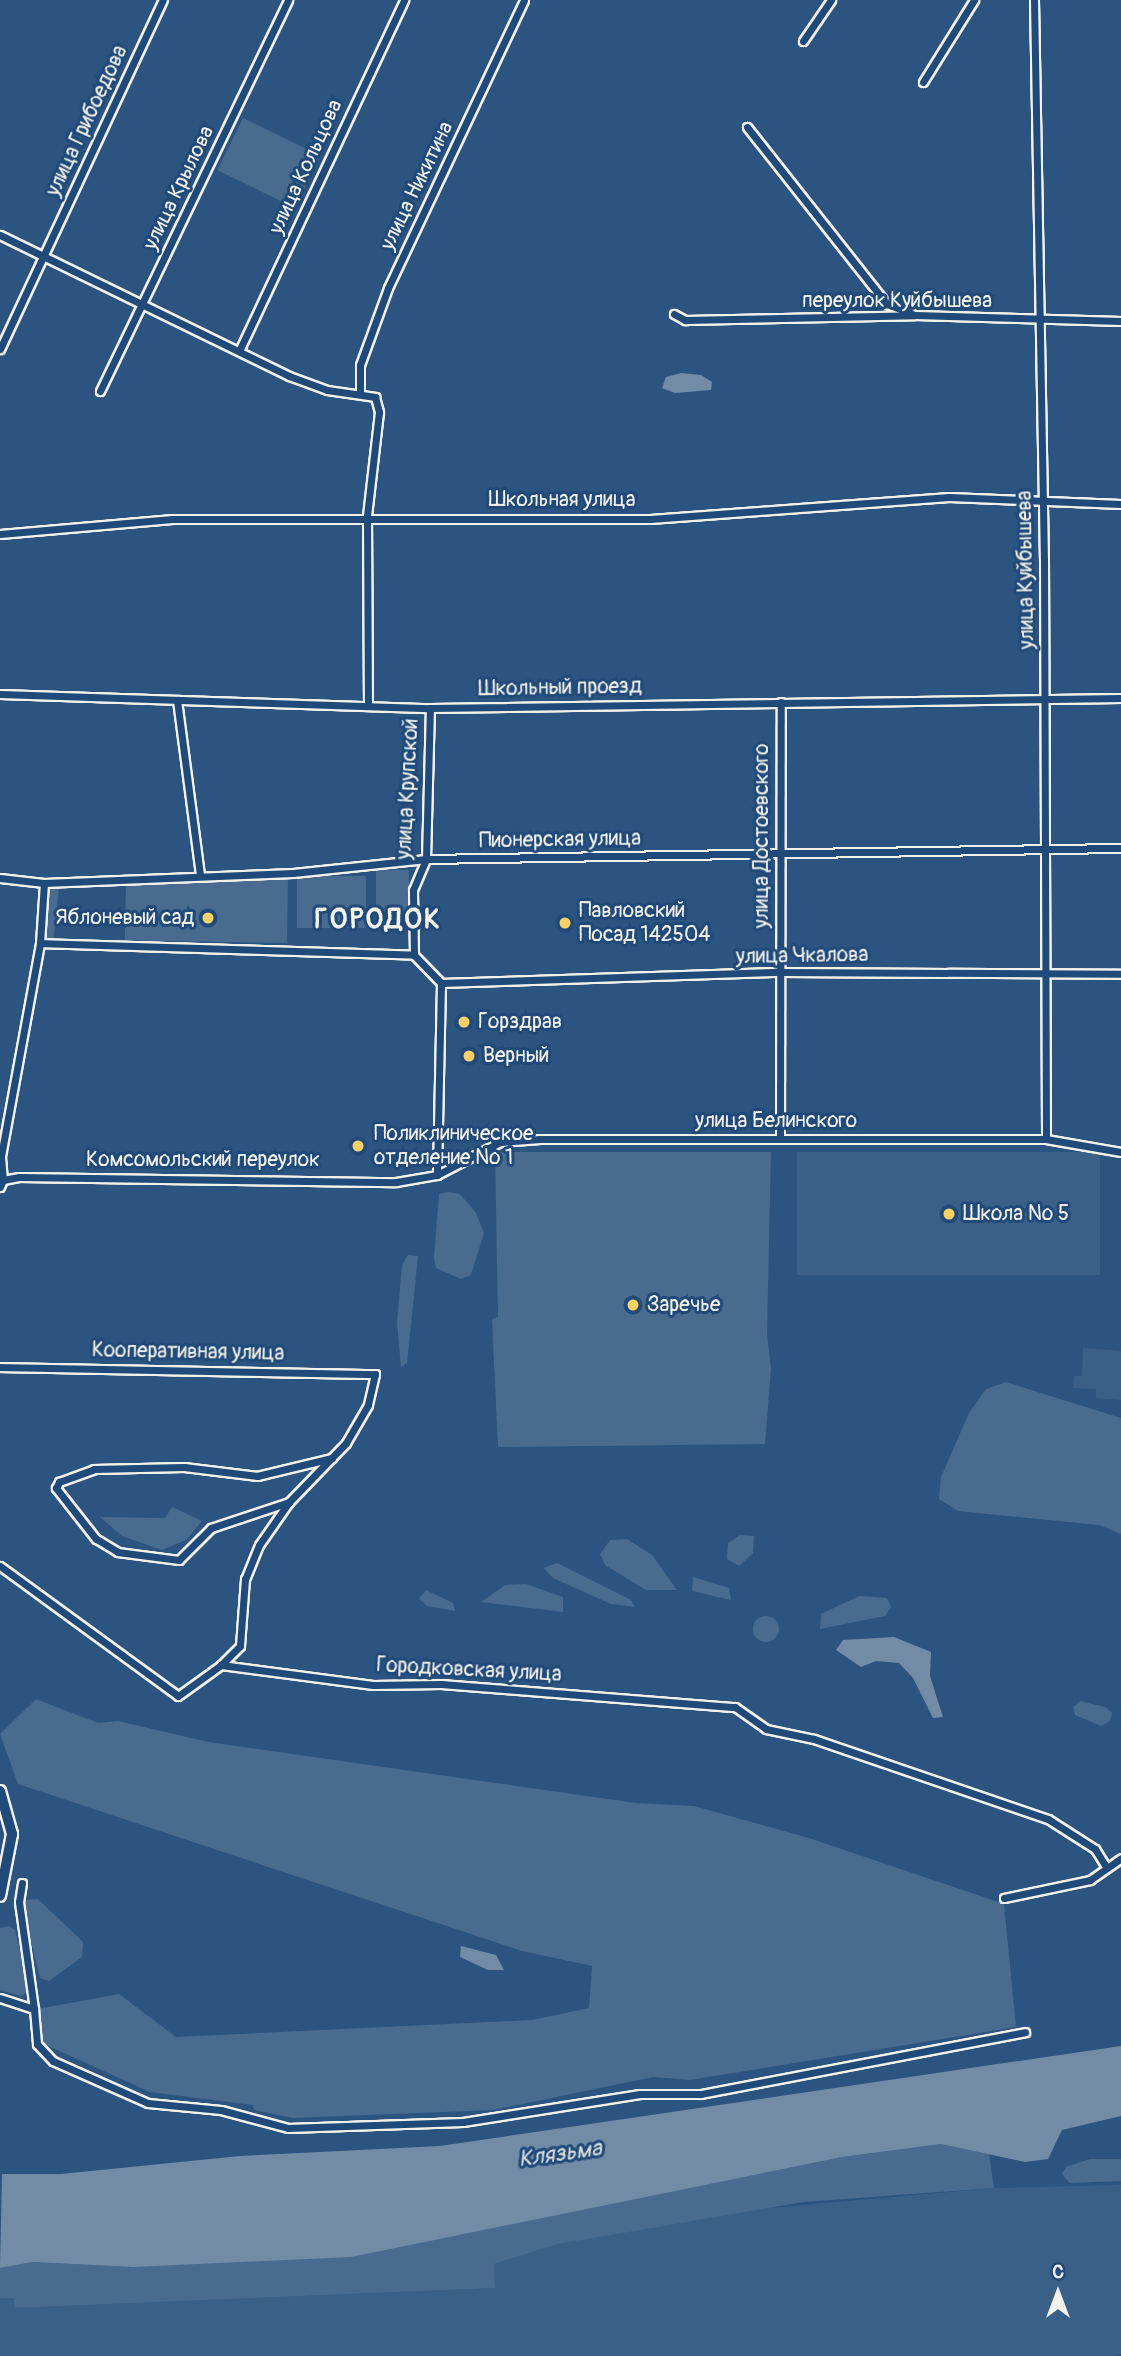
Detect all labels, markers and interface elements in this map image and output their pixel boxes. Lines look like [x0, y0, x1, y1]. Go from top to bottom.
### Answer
street label: улица Грибоедова [41, 41, 133, 201]
street label: улица Кольцова [264, 96, 348, 238]
street label: улица Никитина [375, 118, 459, 254]
street label: улица Крылова [138, 122, 220, 254]
street label: переулок Куйбышева [802, 288, 992, 314]
street label: Школьная улица [489, 487, 635, 513]
street label: улица Куйбышева [1012, 490, 1040, 650]
street label: Школьный проезд [478, 674, 642, 702]
street label: улица Крупской [392, 718, 424, 860]
street label: улица Достоевского [749, 744, 775, 928]
street label: Пионерская улица [479, 826, 641, 854]
place label: Павловский Посад 142504 [579, 898, 711, 948]
district label: ГОРОДОК [315, 903, 441, 937]
place label: Яблоневый сад [55, 905, 194, 931]
marker: Яблоневый сад [200, 910, 216, 926]
marker: Павловский Посад 142504 [557, 915, 573, 931]
street label: улица Чкалова [736, 942, 868, 970]
place label: Горздрав [478, 1009, 562, 1035]
marker: Горздрав [456, 1014, 472, 1030]
place label: Верный [483, 1043, 549, 1069]
marker: Верный [461, 1048, 477, 1064]
street label: улица Белинского [695, 1108, 857, 1134]
place label: Поликлиническое отделение № 1 [374, 1121, 533, 1171]
marker: Поликлиническое отделение № 1 [348, 1136, 368, 1156]
street label: Комсомольский переулок [86, 1147, 320, 1173]
place label: Школа № 5 [963, 1201, 1069, 1227]
marker: Школа № 5 [941, 1206, 957, 1222]
place label: Заречье [647, 1292, 720, 1318]
marker: Заречье [625, 1297, 641, 1313]
street label: Кооперативная улица [92, 1338, 284, 1366]
street label: Городковская улица [376, 1653, 562, 1687]
water label: Клязьма [517, 2135, 603, 2173]
north arrow [1023, 2258, 1093, 2328]
text: С [1052, 2260, 1064, 2284]

